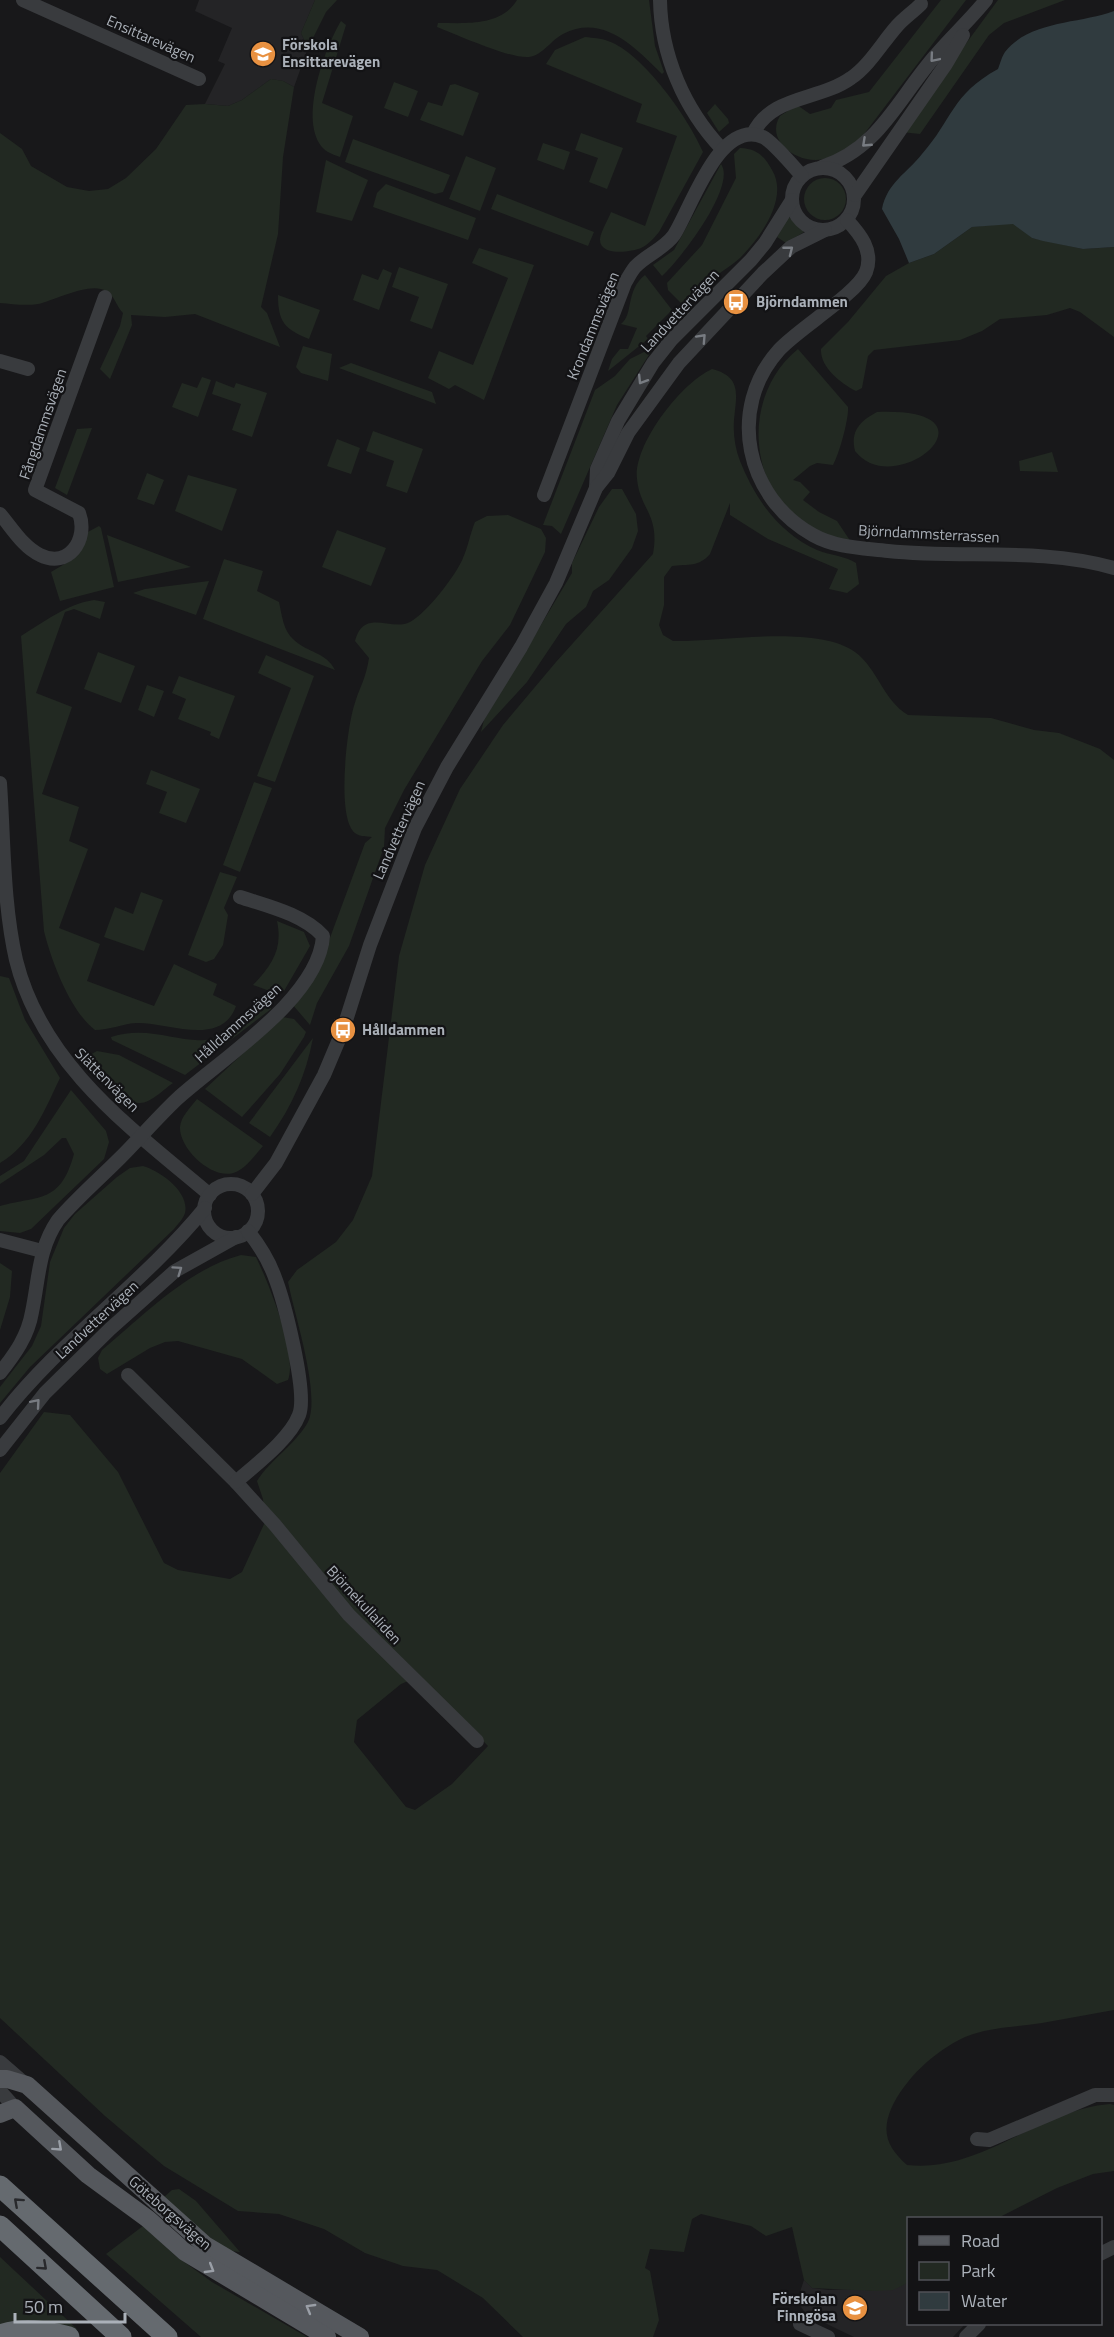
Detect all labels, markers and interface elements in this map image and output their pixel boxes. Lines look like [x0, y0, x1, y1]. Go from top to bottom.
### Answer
street label: Ensittarevägen [103, 9, 199, 68]
place label: Förskola Ensittarevägen [282, 33, 380, 73]
school or university icon: Förskola Ensittarevägen [248, 39, 278, 69]
one-way arrow [930, 51, 941, 62]
one-way arrow [863, 136, 873, 147]
one-way arrow [783, 246, 794, 257]
street label: Landvettervägen [635, 264, 724, 357]
street label: Krondammsvägen [560, 268, 625, 383]
bus stop icon: Björndammen [721, 287, 751, 317]
place label: Björndammen [756, 290, 848, 313]
one-way arrow [695, 335, 706, 345]
street label: Fångdammsvägen [13, 365, 72, 482]
one-way arrow [638, 374, 650, 384]
street label: Björndammsterrassen [858, 518, 1000, 549]
street label: Landvettervägen [366, 776, 431, 883]
street label: Hålldammsvägen [189, 977, 286, 1068]
bus stop icon: Hålldammen [328, 1015, 358, 1045]
place label: Hålldammen [362, 1018, 445, 1041]
street label: Slättenvägen [70, 1042, 145, 1117]
one-way arrow [171, 1266, 182, 1277]
street label: Landvettervägen [50, 1275, 143, 1364]
one-way arrow [29, 1400, 40, 1410]
street label: Björnekullaliden [321, 1560, 407, 1650]
one-way arrow [51, 2140, 62, 2151]
street label: Göteborgsvägen [124, 2170, 217, 2255]
one-way arrow [14, 2199, 25, 2210]
legend [907, 2217, 1102, 2325]
text: Road [961, 2227, 1000, 2254]
text: Park [961, 2257, 996, 2284]
one-way arrow [37, 2259, 47, 2270]
one-way arrow [204, 2261, 214, 2273]
scale bar [15, 2286, 124, 2324]
place label: Förskolan Finngösa [772, 2287, 836, 2327]
text: Water [961, 2287, 1007, 2314]
text: 50 m [24, 2293, 63, 2320]
school or university icon: Förskolan Finngösa [840, 2293, 870, 2323]
one-way arrow [305, 2303, 316, 2315]

